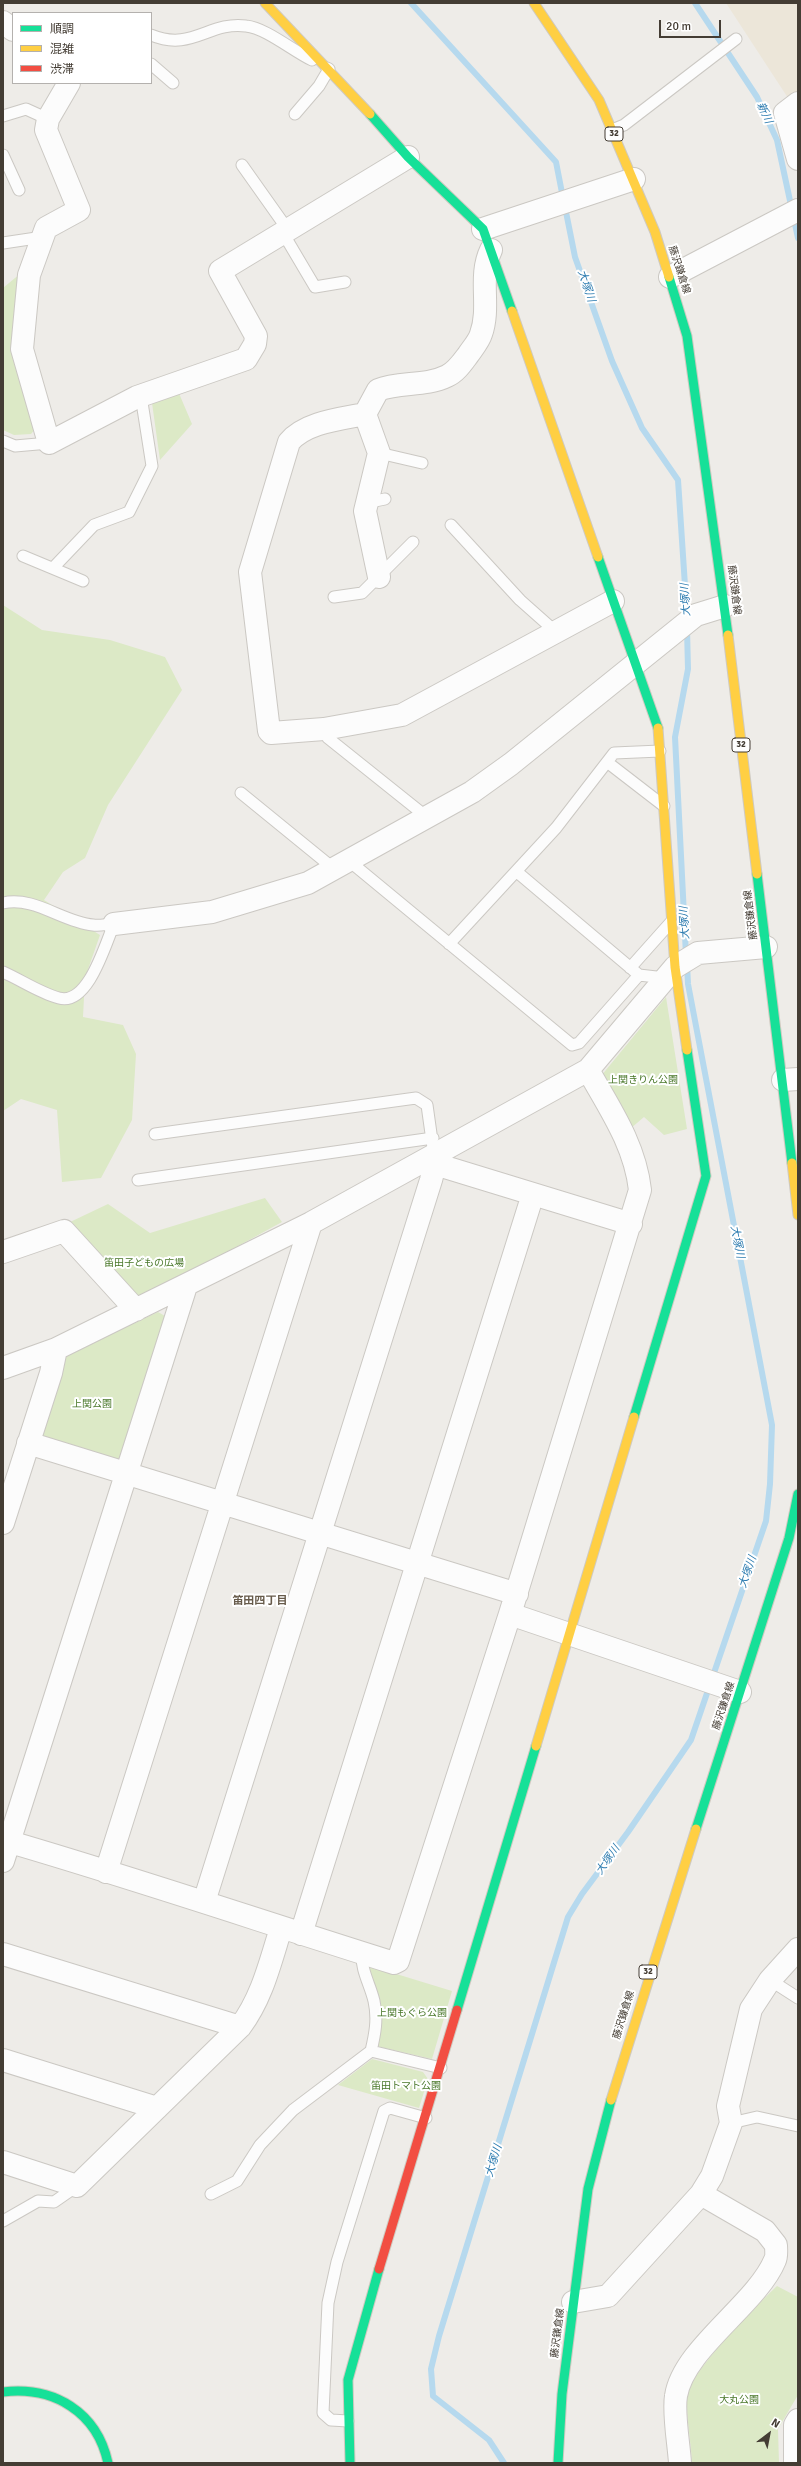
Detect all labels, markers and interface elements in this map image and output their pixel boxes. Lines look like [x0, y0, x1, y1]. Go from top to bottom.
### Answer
legend [12, 12, 152, 84]
scale bar [661, 12, 723, 38]
text: 20 m [666, 19, 691, 34]
text: 順調 [50, 22, 74, 37]
text: 混雑 [50, 42, 74, 57]
text: 渋滞 [50, 62, 74, 77]
water label: 新川 [753, 100, 775, 126]
road number: 32 [605, 127, 623, 141]
street label: 藤沢鎌倉線 [666, 244, 692, 296]
water label: 大塚川 [574, 268, 598, 304]
street label: 藤沢鎌倉線 [725, 564, 743, 616]
water label: 大塚川 [679, 583, 693, 617]
road number: 32 [732, 738, 750, 752]
street label: 藤沢鎌倉線 [742, 889, 760, 941]
water label: 大塚川 [678, 906, 692, 940]
park label: 上関きりん公園 [608, 1074, 678, 1086]
water label: 大塚川 [727, 1225, 747, 1259]
park label: 笛田子どもの広場 [104, 1257, 184, 1269]
park label: 上関公園 [72, 1398, 112, 1410]
water label: 大塚川 [736, 1554, 760, 1590]
district label: 笛田四丁目 [233, 1594, 287, 1608]
street label: 藤沢鎌倉線 [711, 1680, 737, 1732]
water label: 大塚川 [593, 1843, 623, 1877]
road number: 32 [639, 1965, 657, 1979]
street label: 藤沢鎌倉線 [611, 1989, 637, 2041]
park label: 上関もぐら公園 [377, 2007, 447, 2019]
park label: 笛田トマト公園 [371, 2080, 441, 2092]
water label: 大塚川 [483, 2143, 505, 2179]
street label: 藤沢鎌倉線 [549, 2307, 567, 2359]
park label: 大丸公園 [719, 2394, 759, 2406]
north arrow [749, 2414, 789, 2454]
text: N [769, 2416, 782, 2431]

